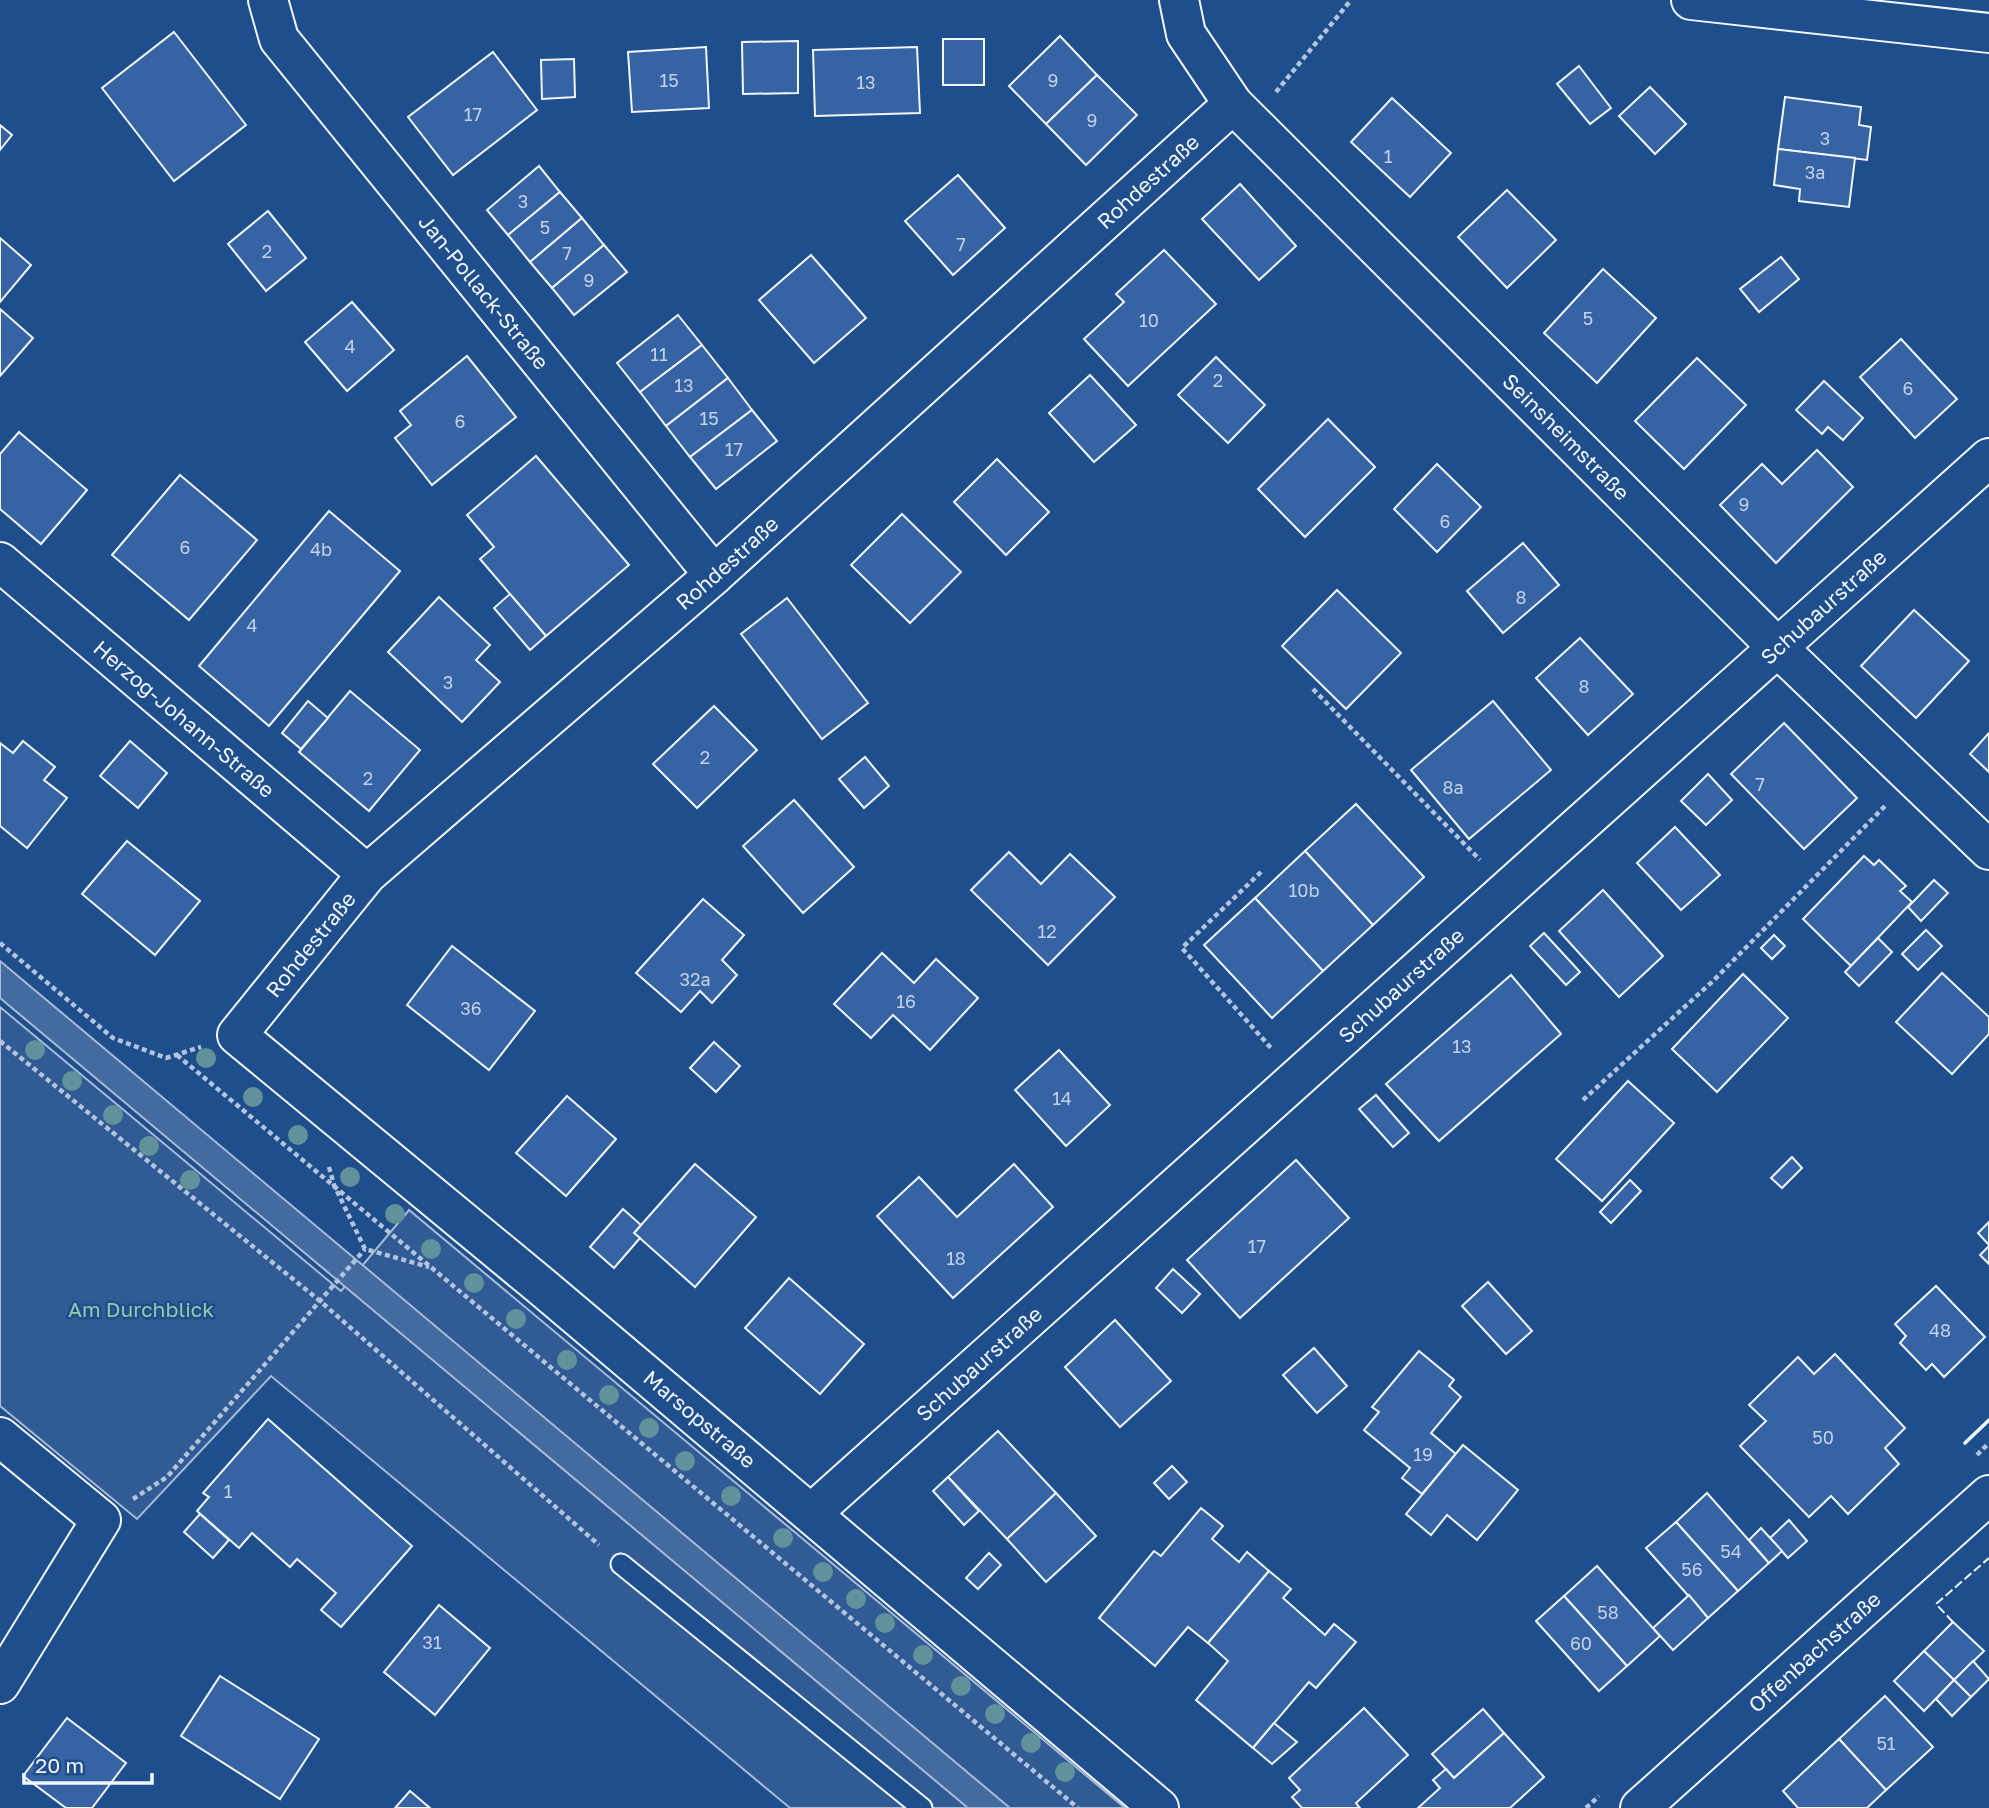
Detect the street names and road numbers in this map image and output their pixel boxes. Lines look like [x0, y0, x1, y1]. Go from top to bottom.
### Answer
street label: Rohdestraße [1092, 128, 1204, 234]
street label: Jan-Pollack-Straße [413, 209, 555, 374]
street label: Seinsheimstraße [1498, 368, 1635, 505]
street label: Rohdestraße [670, 510, 784, 615]
street label: Schubaurstraße [1755, 543, 1891, 670]
street label: Herzog-Johann-Straße [89, 635, 280, 803]
street label: Rohdestraße [260, 886, 361, 1002]
street label: Schubaurstraße [1333, 922, 1469, 1048]
street label: Schubaurstraße [911, 1300, 1047, 1427]
street label: Marsopstraße [639, 1365, 761, 1473]
street label: Offenbachstraße [1743, 1586, 1886, 1718]

